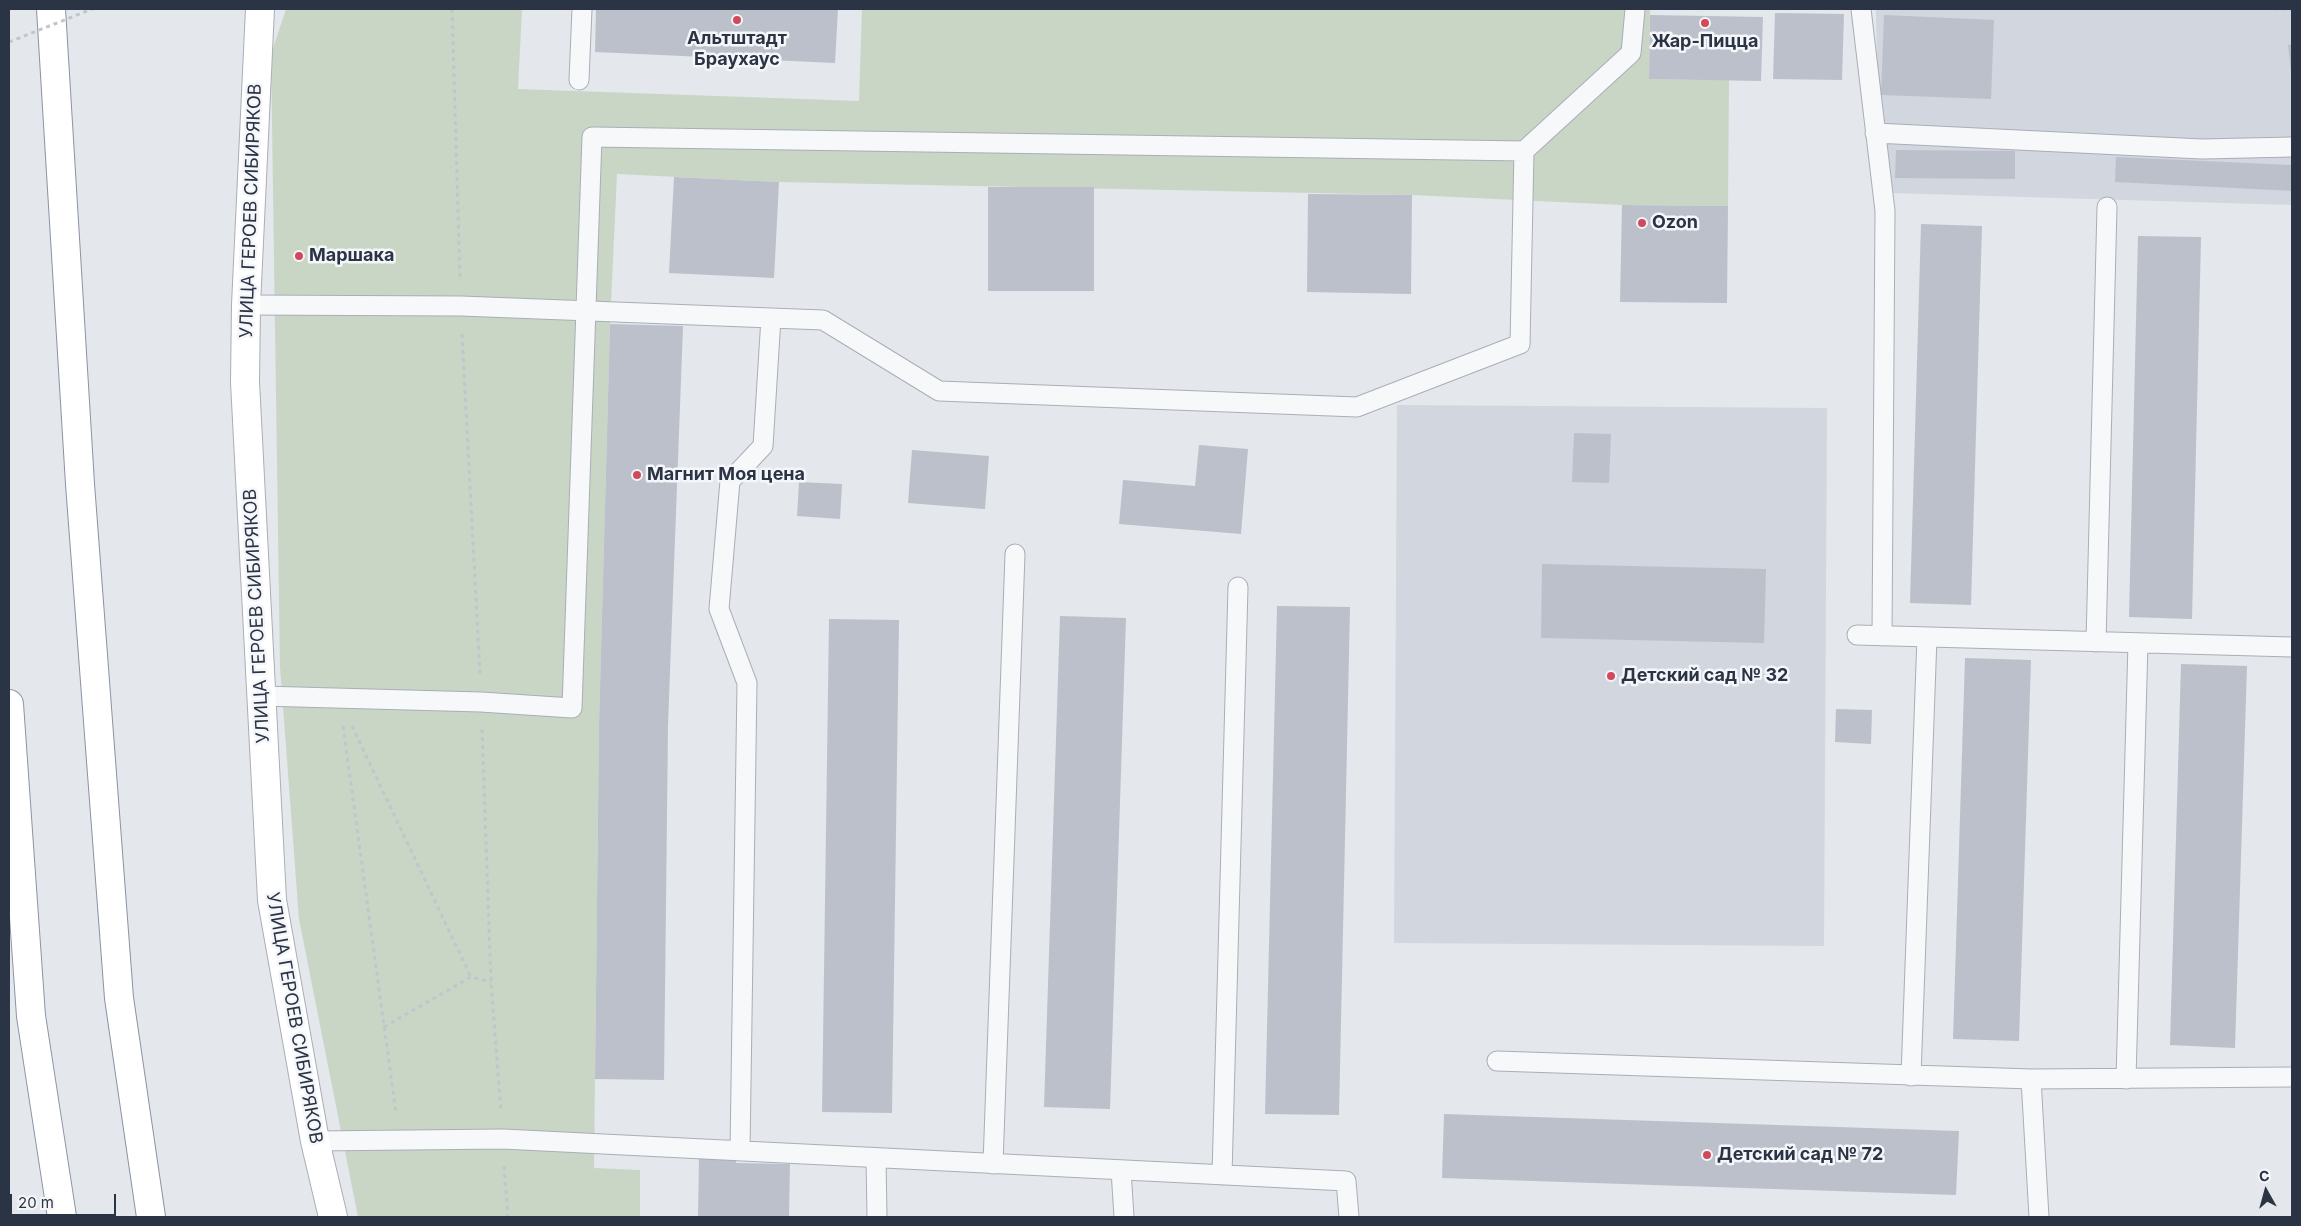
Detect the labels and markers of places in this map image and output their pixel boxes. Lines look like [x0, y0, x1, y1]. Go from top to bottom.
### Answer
marker: Альтштадт Браухаус [731, 14, 743, 26]
marker: Жар-Пицца [1699, 17, 1711, 29]
place label: Альтштадт Браухаус [687, 28, 787, 70]
place label: Жар-Пицца [1651, 31, 1759, 53]
place label: Ozon [1652, 212, 1698, 234]
marker: Ozon [1636, 217, 1648, 229]
place label: Маршака [309, 245, 394, 267]
marker: Маршака [293, 250, 305, 262]
place label: Магнит Моя цена [647, 464, 805, 486]
marker: Магнит Моя цена [631, 469, 643, 481]
place label: Детский сад № 32 [1621, 665, 1788, 687]
marker: Детский сад № 32 [1605, 670, 1617, 682]
place label: Детский сад № 72 [1717, 1144, 1883, 1166]
marker: Детский сад № 72 [1701, 1149, 1713, 1161]

